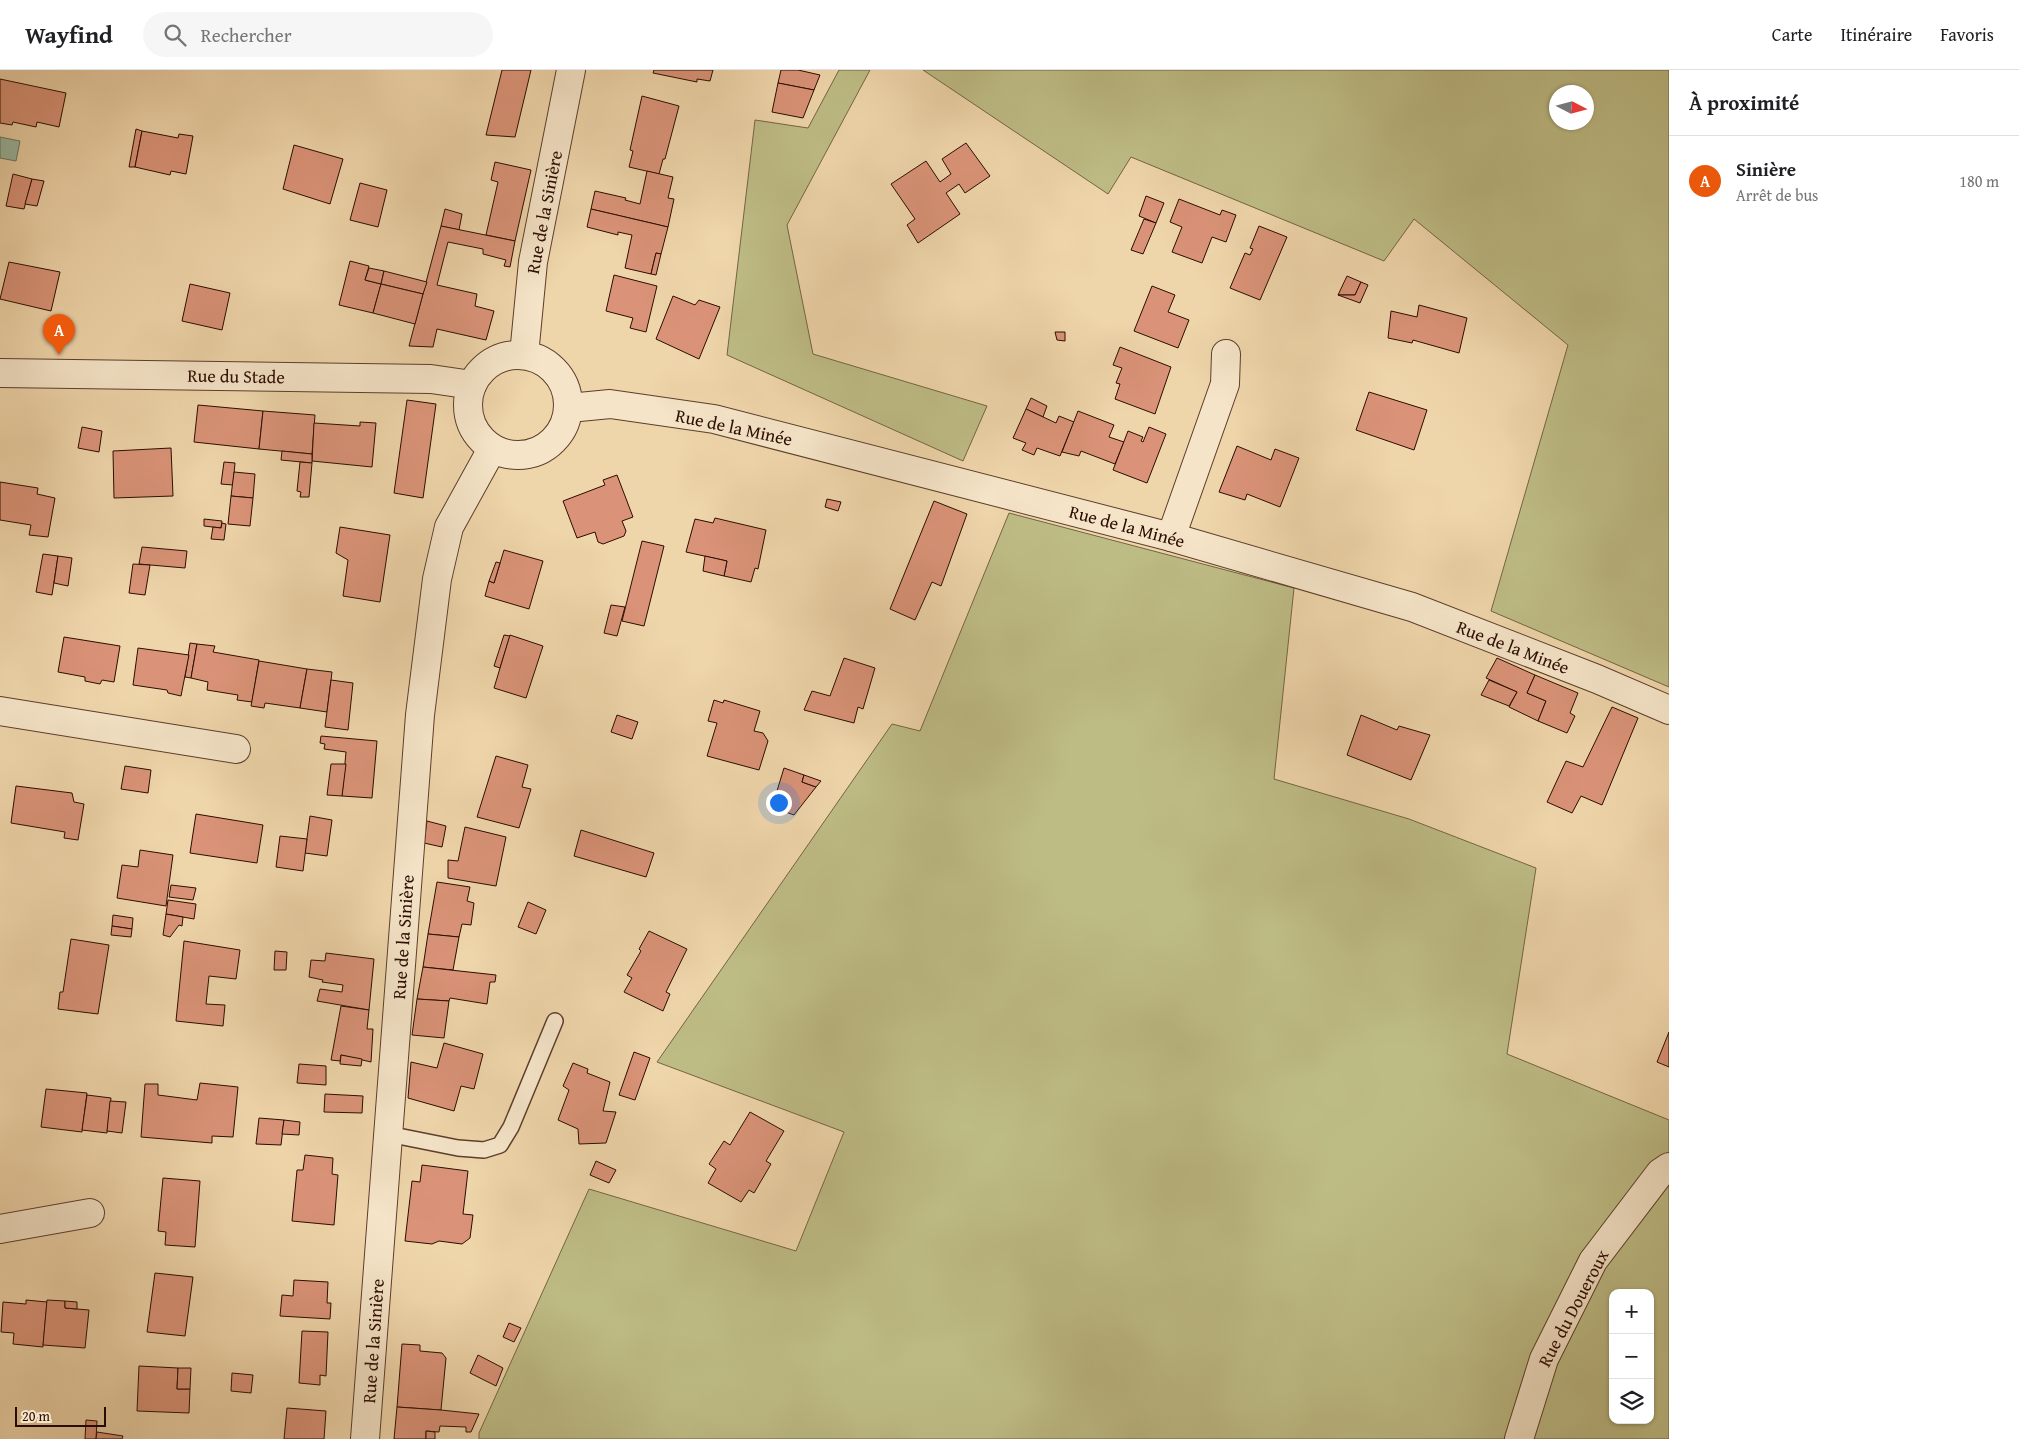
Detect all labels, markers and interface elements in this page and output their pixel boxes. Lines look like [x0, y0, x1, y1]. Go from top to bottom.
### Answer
search box [143, 12, 493, 57]
text: Wayfind [25, 17, 113, 52]
icon: search [161, 21, 189, 49]
text: Rechercher [201, 21, 292, 49]
text: Carte [1772, 21, 1812, 48]
text: Itinéraire [1840, 21, 1912, 48]
text: Favoris [1940, 21, 1994, 48]
north arrow [1549, 85, 1594, 130]
text: À proximité [1689, 87, 1799, 118]
street label: Rue de la Sinière [519, 148, 569, 276]
text: Sinière [1736, 155, 1796, 183]
text: A [1700, 169, 1710, 193]
text: 180 m [1959, 169, 1999, 193]
text: Arrêt de bus [1736, 183, 1818, 207]
pin: A [43, 314, 75, 355]
street label: Rue du Stade [187, 362, 285, 390]
street label: Rue de la Minée [673, 401, 795, 453]
street label: Rue de la Minée [1066, 498, 1188, 554]
street label: Rue de la Minée [1453, 613, 1573, 681]
your location [766, 790, 792, 816]
street label: Rue de la Sinière [385, 874, 421, 1000]
street label: Rue du Doueroux [1531, 1244, 1616, 1371]
street label: Rue de la Sinière [355, 1278, 391, 1404]
map controls [1609, 1289, 1654, 1424]
button: + [1609, 1289, 1654, 1334]
button: − [1609, 1334, 1654, 1379]
button: layers [1609, 1379, 1654, 1424]
scale bar [15, 1404, 106, 1427]
text: 20 m [22, 1406, 50, 1426]

